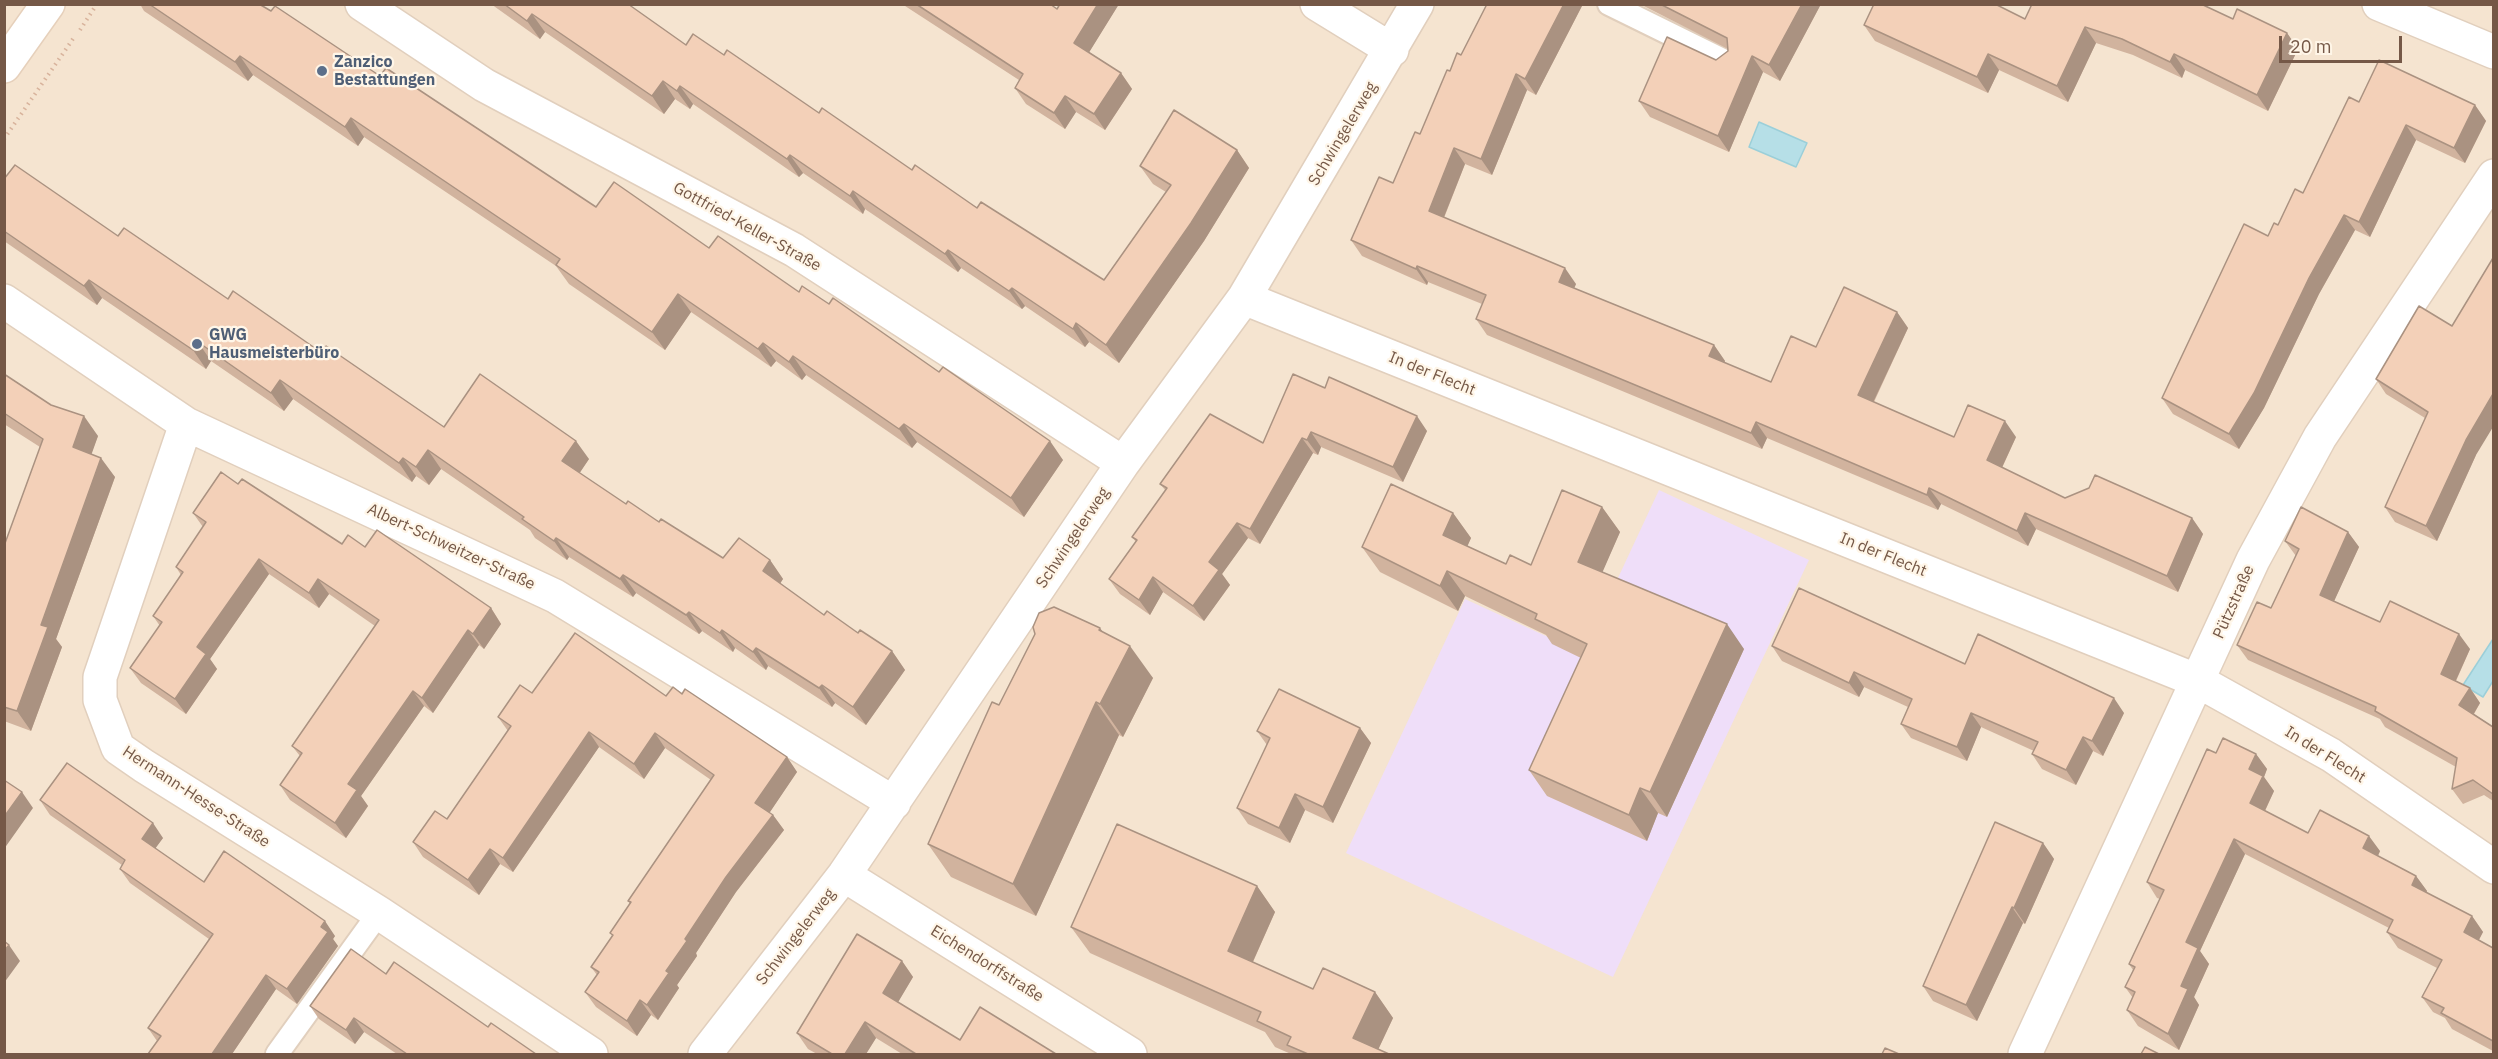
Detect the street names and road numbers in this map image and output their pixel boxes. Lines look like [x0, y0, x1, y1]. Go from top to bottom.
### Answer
street label: Schwingelerweg [1305, 79, 1381, 189]
street label: Gottfried-Keller-Straße [670, 178, 824, 276]
street label: In der Flecht [1386, 348, 1478, 400]
street label: Schwingelerweg [1032, 484, 1114, 592]
street label: Albert-Schweitzer-Straße [364, 500, 538, 594]
street label: In der Flecht [1837, 529, 1929, 581]
street label: Pützstraße [2209, 562, 2259, 642]
street label: In der Flecht [2281, 723, 2369, 787]
street label: Hermann-Hesse-Straße [119, 742, 273, 852]
street label: Schwingelerweg [752, 885, 840, 989]
street label: Eichendorffstraße [927, 922, 1047, 1006]

